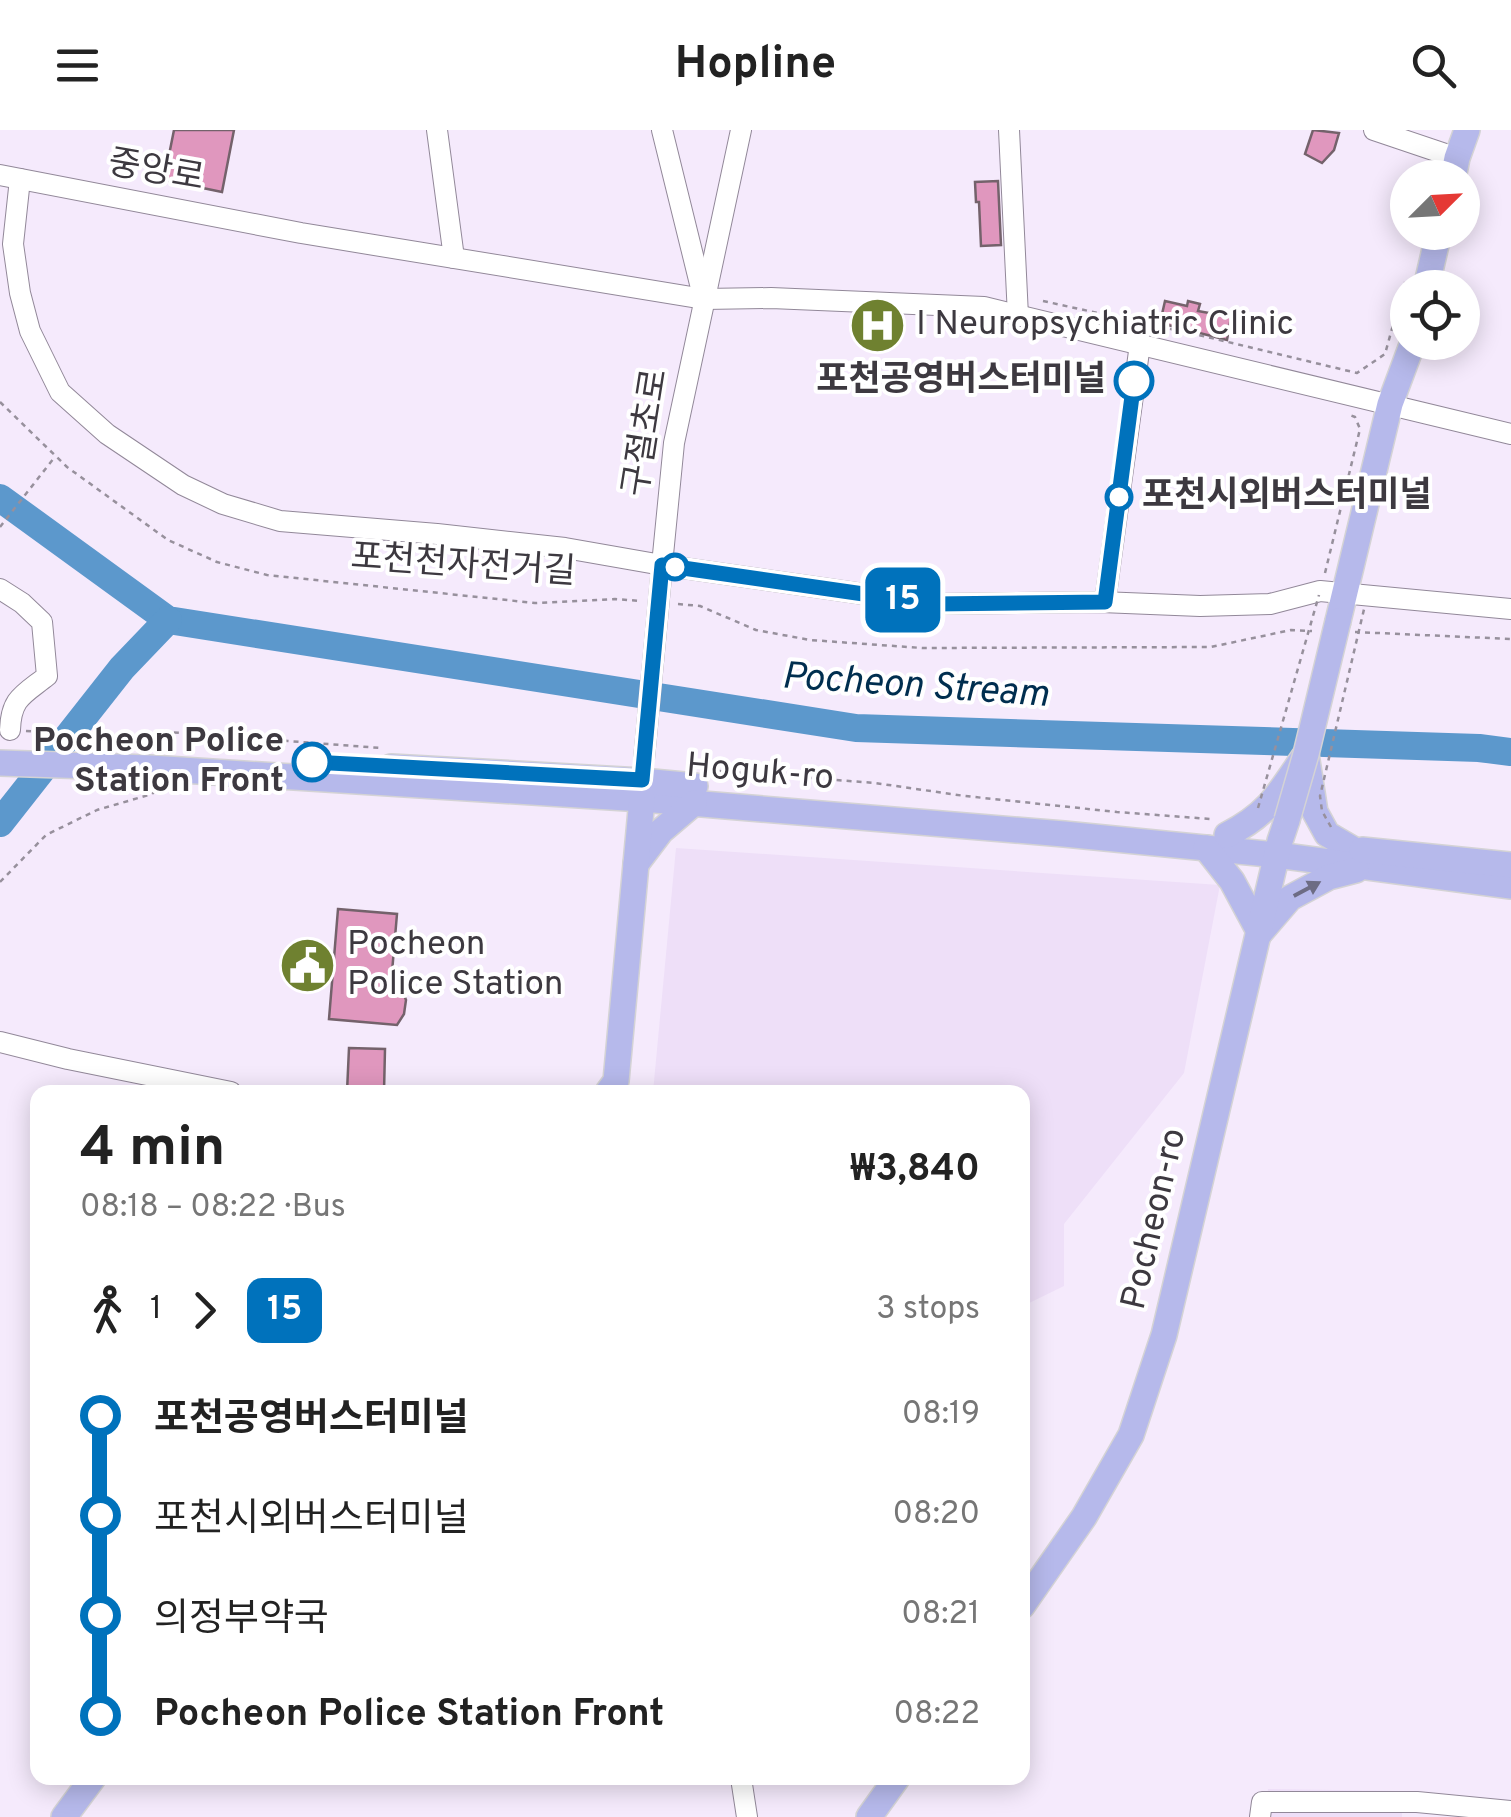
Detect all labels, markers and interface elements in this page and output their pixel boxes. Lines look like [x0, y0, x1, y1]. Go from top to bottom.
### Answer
text: Hopline [675, 37, 836, 94]
icon: menu [50, 38, 105, 93]
icon: search [1406, 38, 1461, 93]
street label: 중앙로 [105, 142, 207, 202]
north arrow [1390, 160, 1480, 250]
map controls [1390, 160, 1480, 360]
button: locate [1390, 270, 1480, 360]
hospital icon: I Neuropsychiatric Clinic [847, 295, 907, 355]
place label: I Neuropsychiatric Clinic [916, 303, 1294, 347]
place label: 포천공영버스터미널 [816, 359, 1106, 403]
marker: 포천공영버스터미널 [1115, 362, 1153, 400]
street label: 구절초로 [615, 366, 679, 500]
place label: 포천시외버스터미널 [1142, 475, 1432, 519]
marker: 포천시외버스터미널 [1106, 484, 1132, 510]
street label: 포천천자전거길 [349, 536, 577, 596]
unlabelled marker [662, 554, 688, 580]
line badge: 15 [858, 568, 948, 632]
text: 15 [885, 578, 921, 622]
water label: Pocheon Stream [780, 653, 1050, 721]
place label: Pocheon Police Station Front [33, 720, 284, 804]
marker: Pocheon Police Station Front [293, 743, 331, 781]
street label: Hoguk-ro [684, 745, 836, 801]
one-way arrow [1292, 881, 1321, 898]
place label: Pocheon Police Station [347, 923, 563, 1007]
public building icon: Pocheon Police Station [278, 935, 338, 995]
text: 4 min [80, 1115, 225, 1185]
street label: Pocheon-ro [1113, 1124, 1197, 1314]
text: ₩3,840 [850, 1146, 980, 1195]
text: 08:18 – 08:22 · Bus [80, 1188, 346, 1228]
icon: walk [80, 1283, 135, 1338]
icon: forward [177, 1283, 232, 1338]
text: 15 [267, 1288, 302, 1332]
text: 1 [150, 1290, 162, 1330]
text: 3 stops [876, 1290, 980, 1330]
text: 08:19 [902, 1395, 980, 1435]
text: 포천공영버스터미널 [154, 1396, 469, 1445]
text: 08:20 [893, 1495, 980, 1535]
text: 포천시외버스터미널 [154, 1496, 469, 1545]
text: 08:21 [901, 1595, 980, 1635]
text: 의정부약국 [154, 1596, 329, 1645]
text: Pocheon Police Station Front [154, 1691, 664, 1740]
text: 08:22 [894, 1695, 980, 1735]

